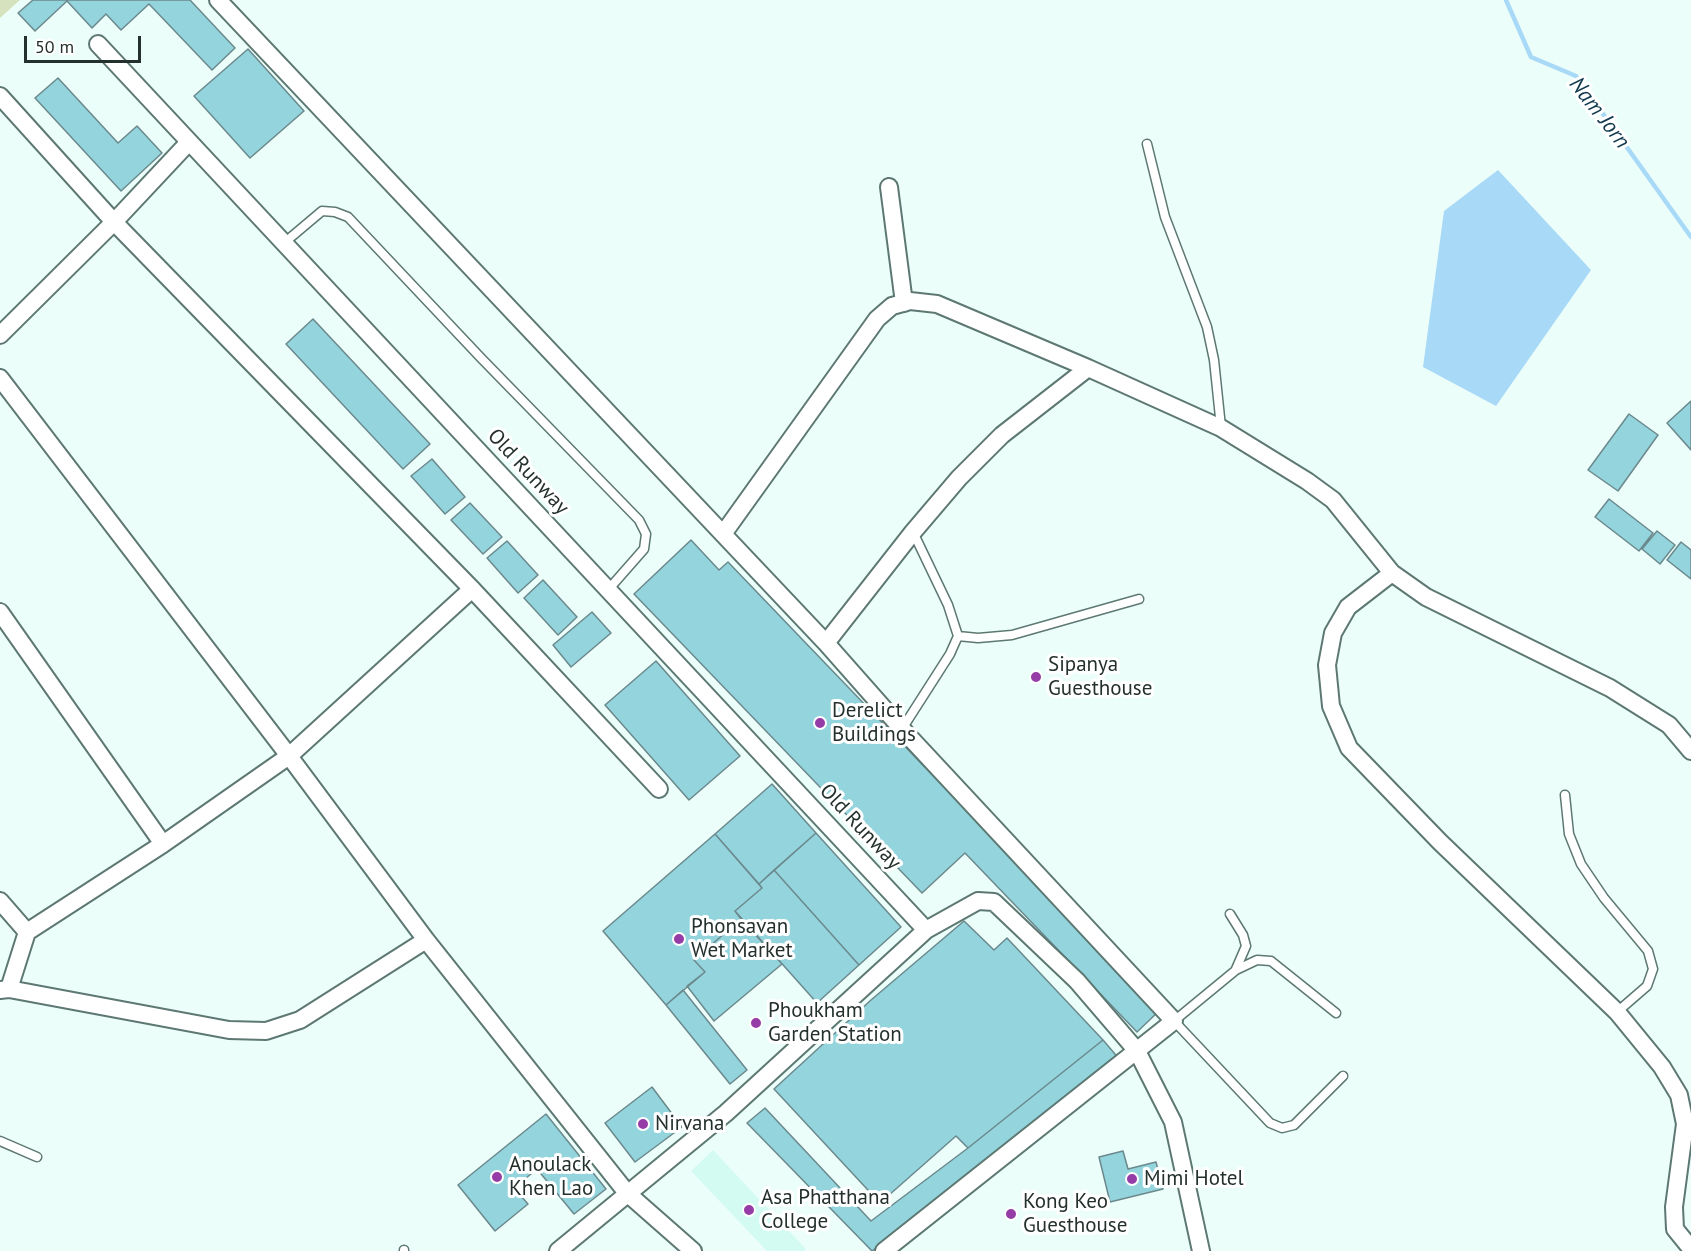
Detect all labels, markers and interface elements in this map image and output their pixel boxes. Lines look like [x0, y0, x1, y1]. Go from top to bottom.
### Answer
scale bar [27, 24, 144, 62]
text: 50 m [35, 35, 74, 58]
water label: Nam Jorn [1563, 72, 1635, 154]
street label: Old Runway [482, 424, 574, 520]
place label: Sipanya Guesthouse [1048, 652, 1152, 702]
marker: Sipanya Guesthouse [1029, 670, 1043, 684]
place label: Derelict Buildings [832, 698, 916, 748]
marker: Derelict Buildings [813, 716, 827, 730]
street label: Old Runway [814, 779, 906, 875]
place label: Phonsavan Wet Market [691, 914, 793, 964]
marker: Phonsavan Wet Market [672, 932, 686, 946]
place label: Phoukham Garden Station [768, 998, 902, 1048]
marker: Phoukham Garden Station [749, 1016, 763, 1030]
place label: Nirvana [655, 1111, 724, 1137]
marker: Nirvana [636, 1117, 650, 1131]
place label: Anoulack Khen Lao [509, 1152, 593, 1202]
place label: Mimi Hotel [1144, 1166, 1244, 1192]
marker: Anoulack Khen Lao [490, 1170, 504, 1184]
marker: Mimi Hotel [1125, 1172, 1139, 1186]
place label: Asa Phatthana College [761, 1185, 890, 1235]
place label: Kong Keo Guesthouse [1023, 1189, 1127, 1239]
marker: Asa Phatthana College [742, 1203, 756, 1217]
marker: Kong Keo Guesthouse [1004, 1207, 1018, 1221]

